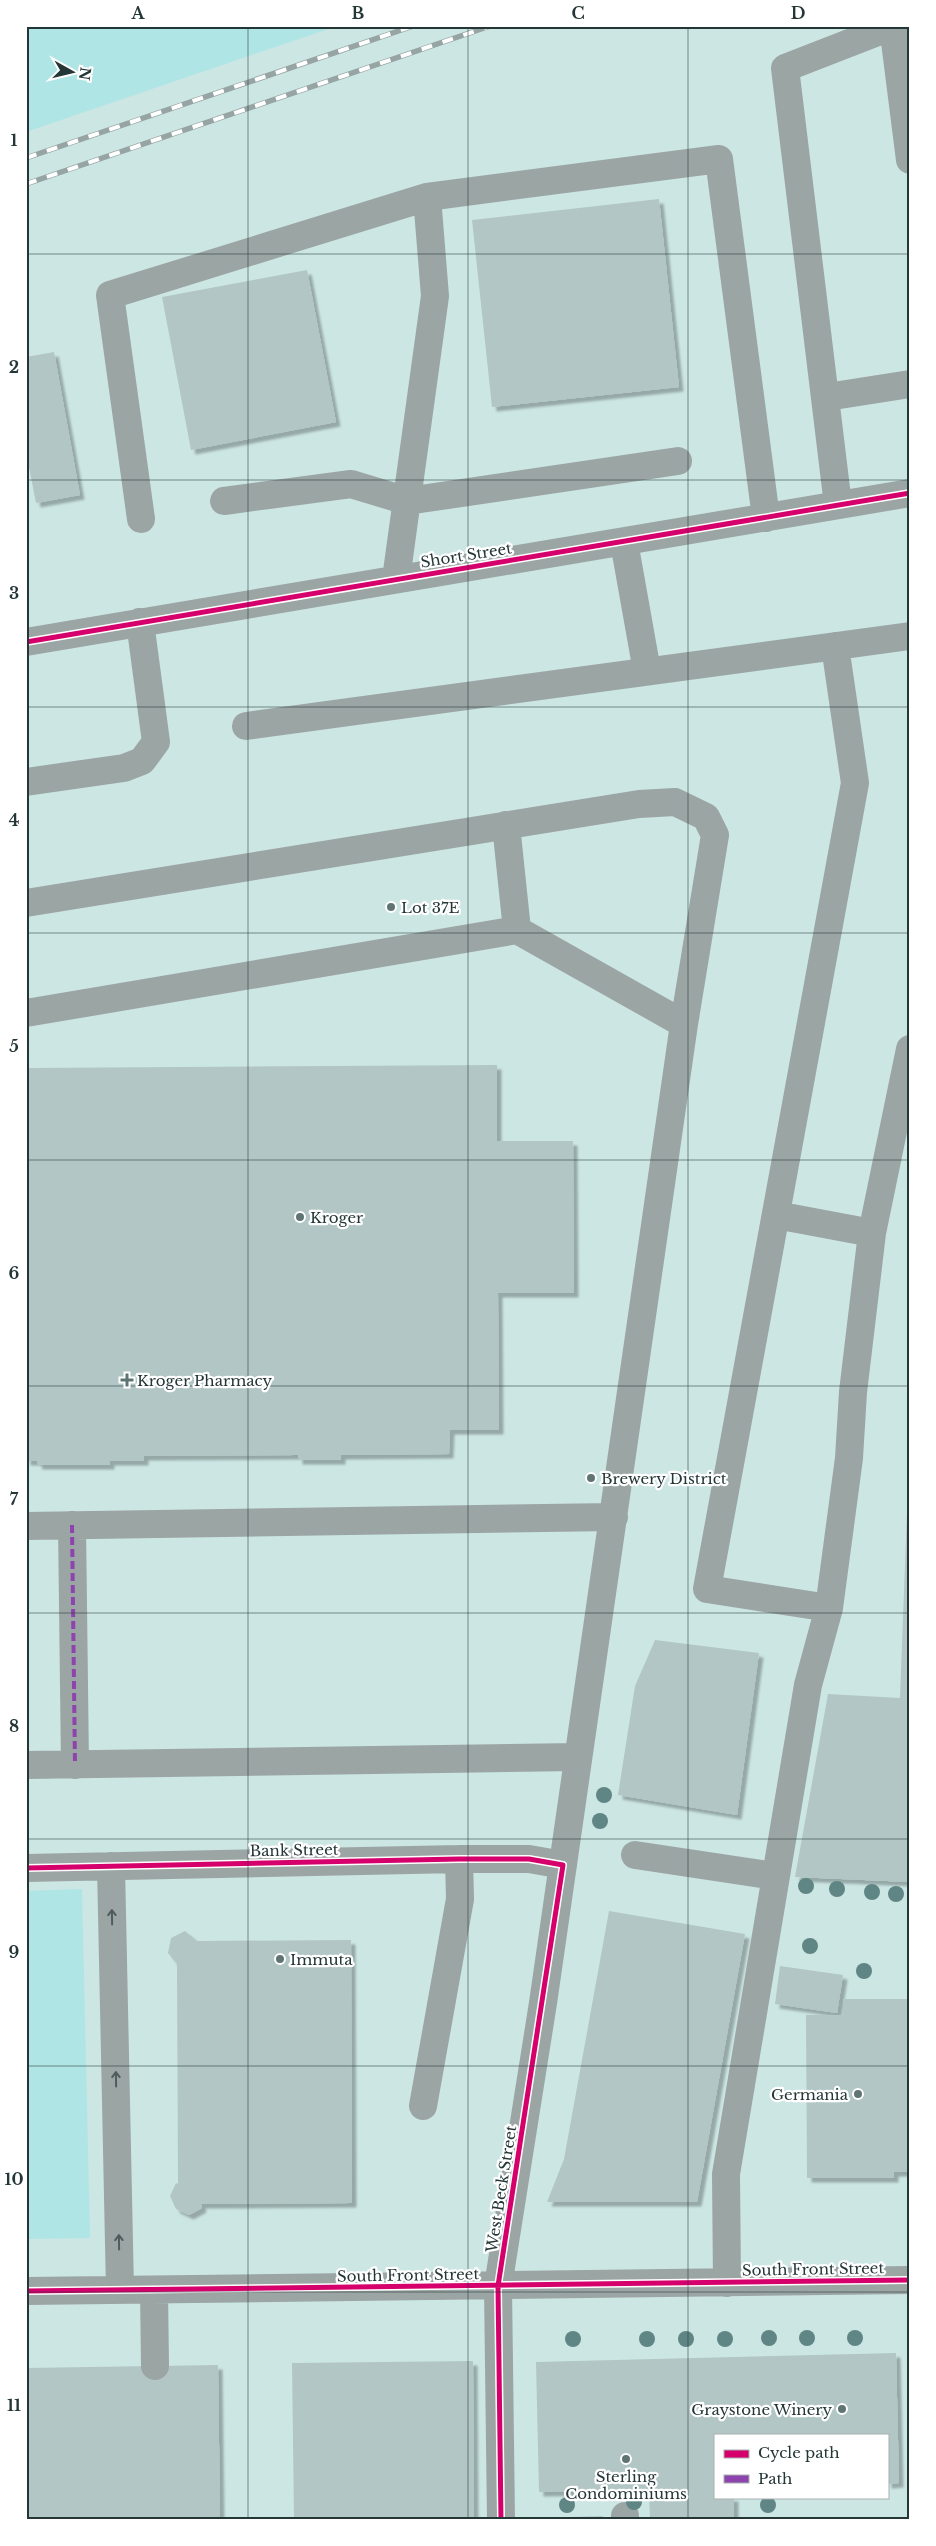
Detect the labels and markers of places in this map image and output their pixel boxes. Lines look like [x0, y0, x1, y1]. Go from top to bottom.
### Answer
place label: Lot 37E [401, 898, 459, 917]
marker: Lot 37E [385, 901, 397, 913]
place label: Kroger [310, 1208, 364, 1227]
marker: Kroger [294, 1211, 306, 1223]
place label: Kroger Pharmacy [137, 1371, 273, 1390]
marker: Kroger Pharmacy [121, 1374, 133, 1386]
place label: Brewery District [601, 1469, 727, 1488]
marker: Brewery District [585, 1472, 597, 1484]
place label: Immuta [290, 1950, 353, 1969]
marker: Immuta [274, 1953, 286, 1965]
place label: Germania [771, 2085, 849, 2104]
marker: Germania [852, 2088, 864, 2100]
place label: Graystone Winery [691, 2400, 832, 2419]
marker: Graystone Winery [836, 2403, 848, 2415]
marker: Sterling Condominiums [620, 2453, 632, 2465]
place label: Sterling Condominiums [565, 2467, 687, 2503]

